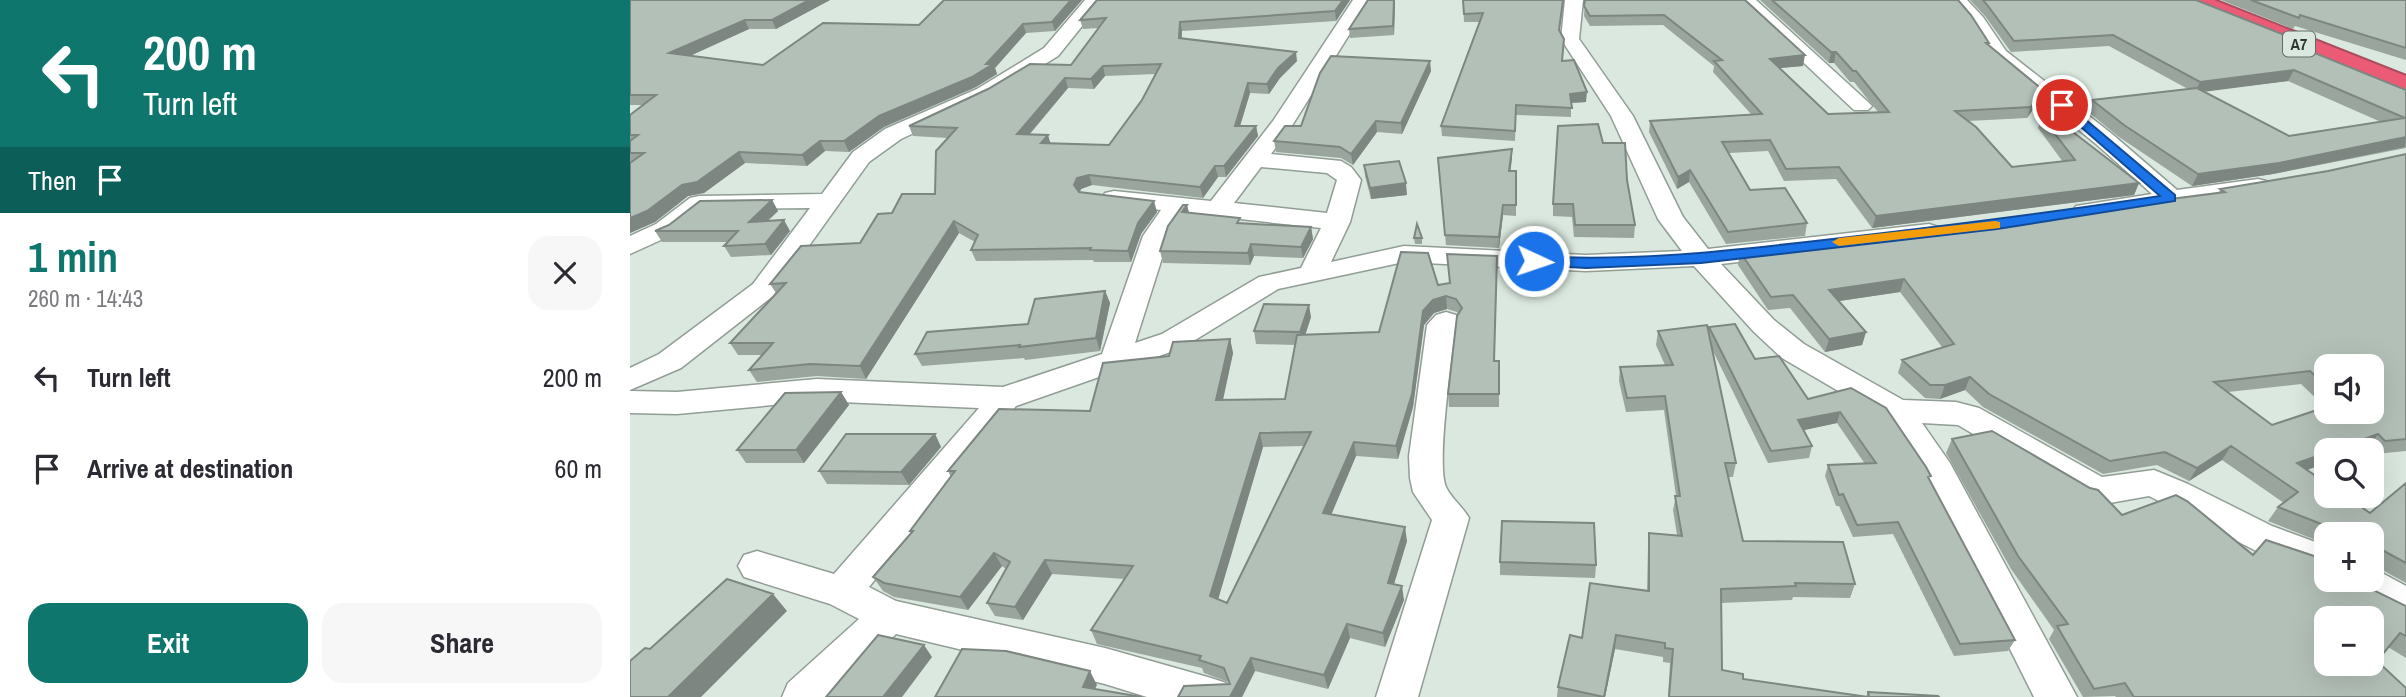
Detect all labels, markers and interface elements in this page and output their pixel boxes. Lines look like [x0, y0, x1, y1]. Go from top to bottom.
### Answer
text: 200 m [143, 19, 257, 85]
icon: left [28, 28, 119, 119]
road number: A7 [2283, 32, 2315, 56]
pin [2032, 75, 2092, 135]
text: Turn left [143, 82, 237, 125]
icon: arrive [2043, 86, 2081, 124]
icon: arrive [91, 161, 129, 199]
text: Then [28, 163, 77, 198]
position arrow [1497, 224, 1571, 298]
text: 1 min [28, 229, 118, 285]
button: close [528, 236, 602, 310]
text: 260 m · 14:43 [28, 283, 143, 314]
map controls [2314, 354, 2384, 676]
button: sound [2314, 354, 2384, 424]
icon: left [28, 359, 66, 397]
text: Turn left [87, 360, 171, 395]
text: 200 m [543, 360, 602, 395]
button: search [2314, 438, 2384, 508]
icon: arrive [28, 450, 66, 488]
text: Arrive at destination [87, 451, 293, 486]
text: 60 m [555, 451, 602, 486]
button: + [2314, 522, 2384, 592]
button: Exit [28, 603, 308, 683]
button: Share [322, 603, 602, 683]
button: − [2314, 606, 2384, 676]

